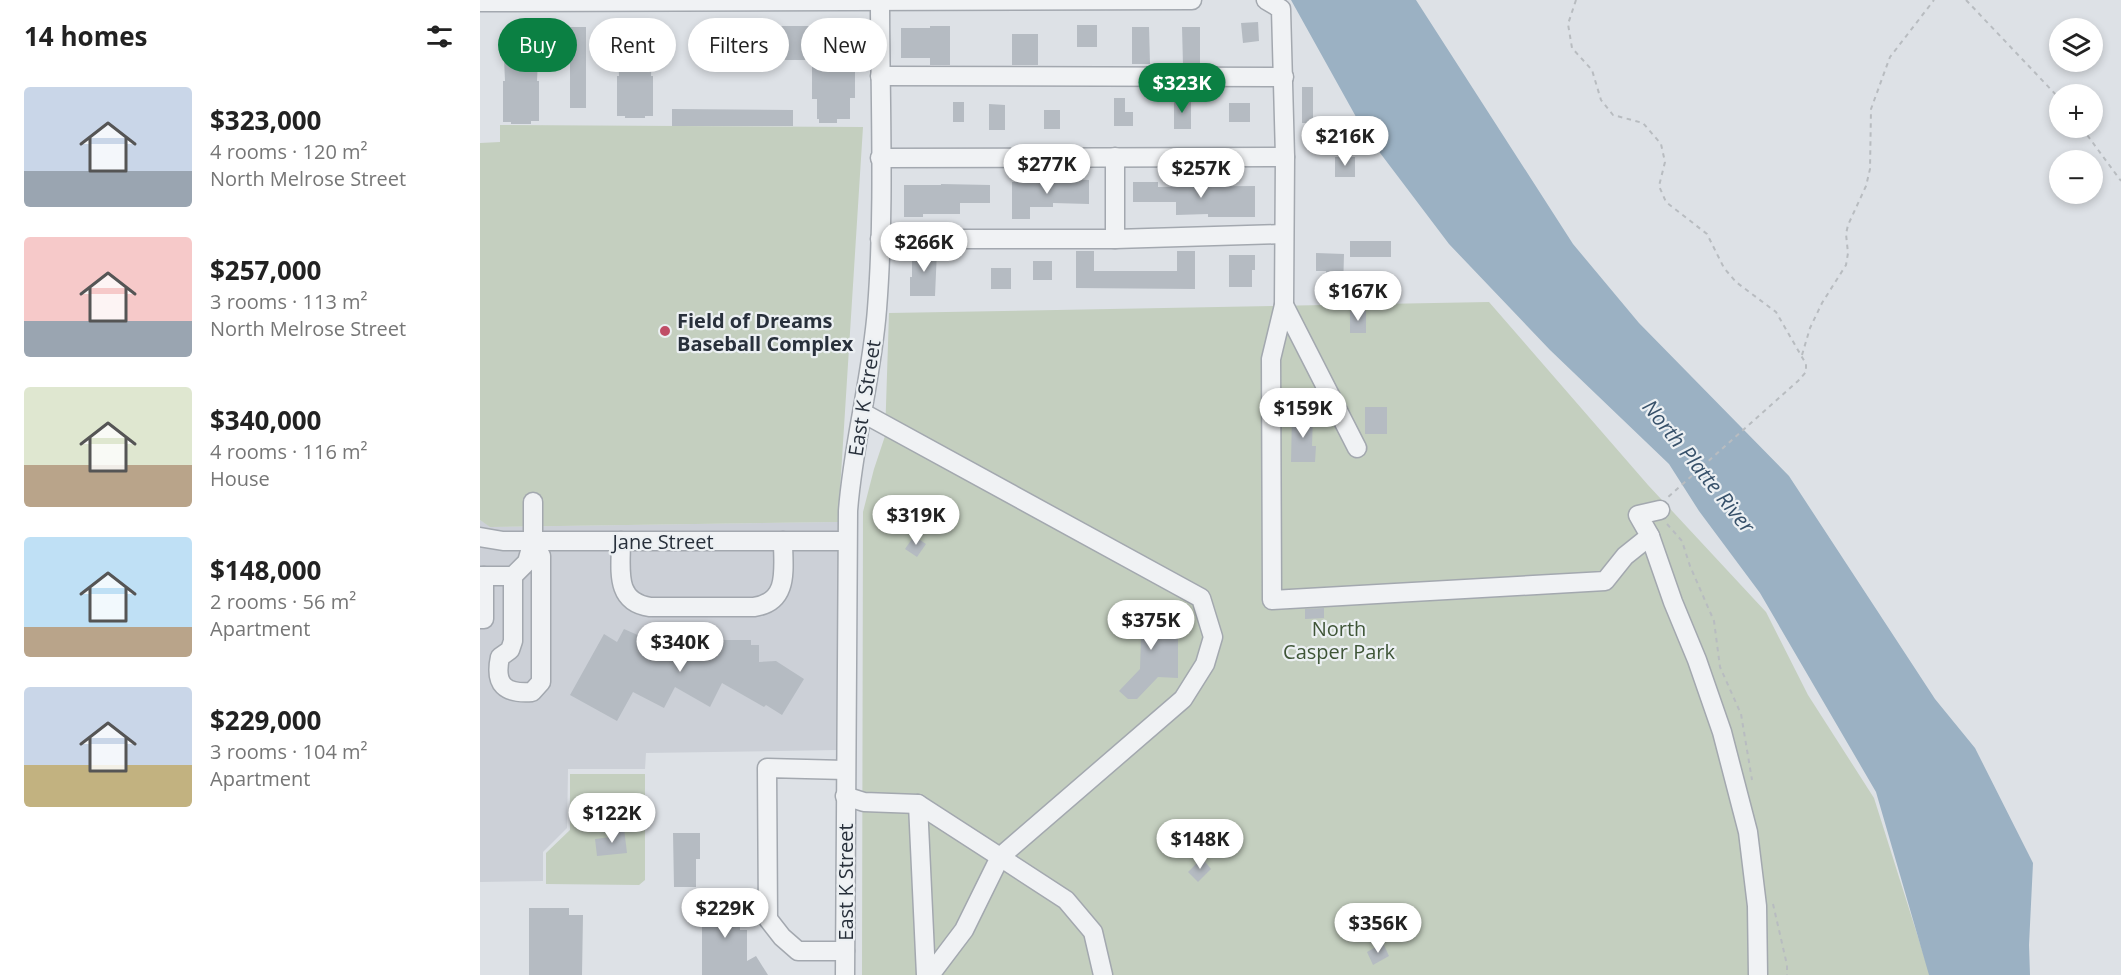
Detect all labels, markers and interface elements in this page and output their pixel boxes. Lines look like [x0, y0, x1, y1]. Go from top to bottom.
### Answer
text: 14 homes [24, 18, 148, 54]
chip: Buy [498, 18, 577, 72]
chip: Rent [589, 18, 676, 72]
chip: Filters [688, 18, 789, 72]
chip: New [801, 18, 887, 72]
map controls [2049, 18, 2103, 204]
button: layers [2049, 18, 2103, 72]
icon: filters [423, 20, 456, 53]
pin: $323K [1140, 63, 1224, 114]
text: $323K [1152, 69, 1212, 96]
button: + [2049, 84, 2103, 138]
text: $323,000 [210, 102, 321, 138]
icon: home [72, 111, 144, 183]
pin: $216K [1303, 116, 1387, 167]
text: $216K [1315, 122, 1375, 149]
text: 4 rooms · 120 m² [210, 138, 368, 165]
pin: $277K [1005, 144, 1089, 195]
pin: $257K [1159, 148, 1243, 199]
text: $277K [1017, 150, 1077, 177]
button: − [2049, 150, 2103, 204]
text: $257K [1171, 154, 1231, 181]
text: North Melrose Street [210, 165, 406, 192]
pin: $266K [882, 222, 966, 273]
text: $266K [894, 228, 954, 255]
text: $257,000 [210, 252, 321, 288]
icon: home [72, 261, 144, 333]
pin: $167K [1316, 271, 1400, 322]
text: $167K [1328, 277, 1388, 304]
text: 3 rooms · 113 m² [210, 288, 368, 315]
place label: Field of Dreams Baseball Complex [677, 307, 854, 357]
text: North Melrose Street [210, 315, 406, 342]
marker: Field of Dreams Baseball Complex [658, 324, 672, 338]
street label: East K Street [841, 338, 887, 458]
pin: $159K [1261, 388, 1345, 439]
water label: North Platte River [1637, 393, 1762, 539]
text: $159K [1273, 394, 1333, 421]
text: $340,000 [210, 402, 321, 438]
icon: home [72, 411, 144, 483]
text: 4 rooms · 116 m² [210, 438, 368, 465]
text: House [210, 465, 270, 492]
pin: $319K [874, 495, 958, 546]
text: $319K [886, 501, 946, 528]
street label: Jane Street [610, 528, 714, 555]
text: $148,000 [210, 552, 321, 588]
icon: home [72, 561, 144, 633]
text: 2 rooms · 56 m² [210, 588, 356, 615]
pin: $375K [1109, 600, 1193, 651]
text: $375K [1121, 606, 1181, 633]
text: Apartment [210, 615, 310, 642]
park label: North Casper Park [1283, 615, 1395, 665]
pin: $340K [638, 622, 722, 673]
text: $340K [650, 628, 710, 655]
text: $229,000 [210, 702, 321, 738]
icon: home [72, 711, 144, 783]
text: 3 rooms · 104 m² [210, 738, 368, 765]
text: Apartment [210, 765, 310, 792]
pin: $122K [570, 793, 654, 844]
text: $122K [582, 799, 642, 826]
pin: $148K [1158, 819, 1242, 870]
street label: East K Street [832, 823, 859, 941]
text: $148K [1170, 825, 1230, 852]
pin: $229K [683, 888, 767, 939]
text: $229K [695, 894, 755, 921]
pin: $356K [1336, 903, 1420, 954]
text: $356K [1348, 909, 1408, 936]

